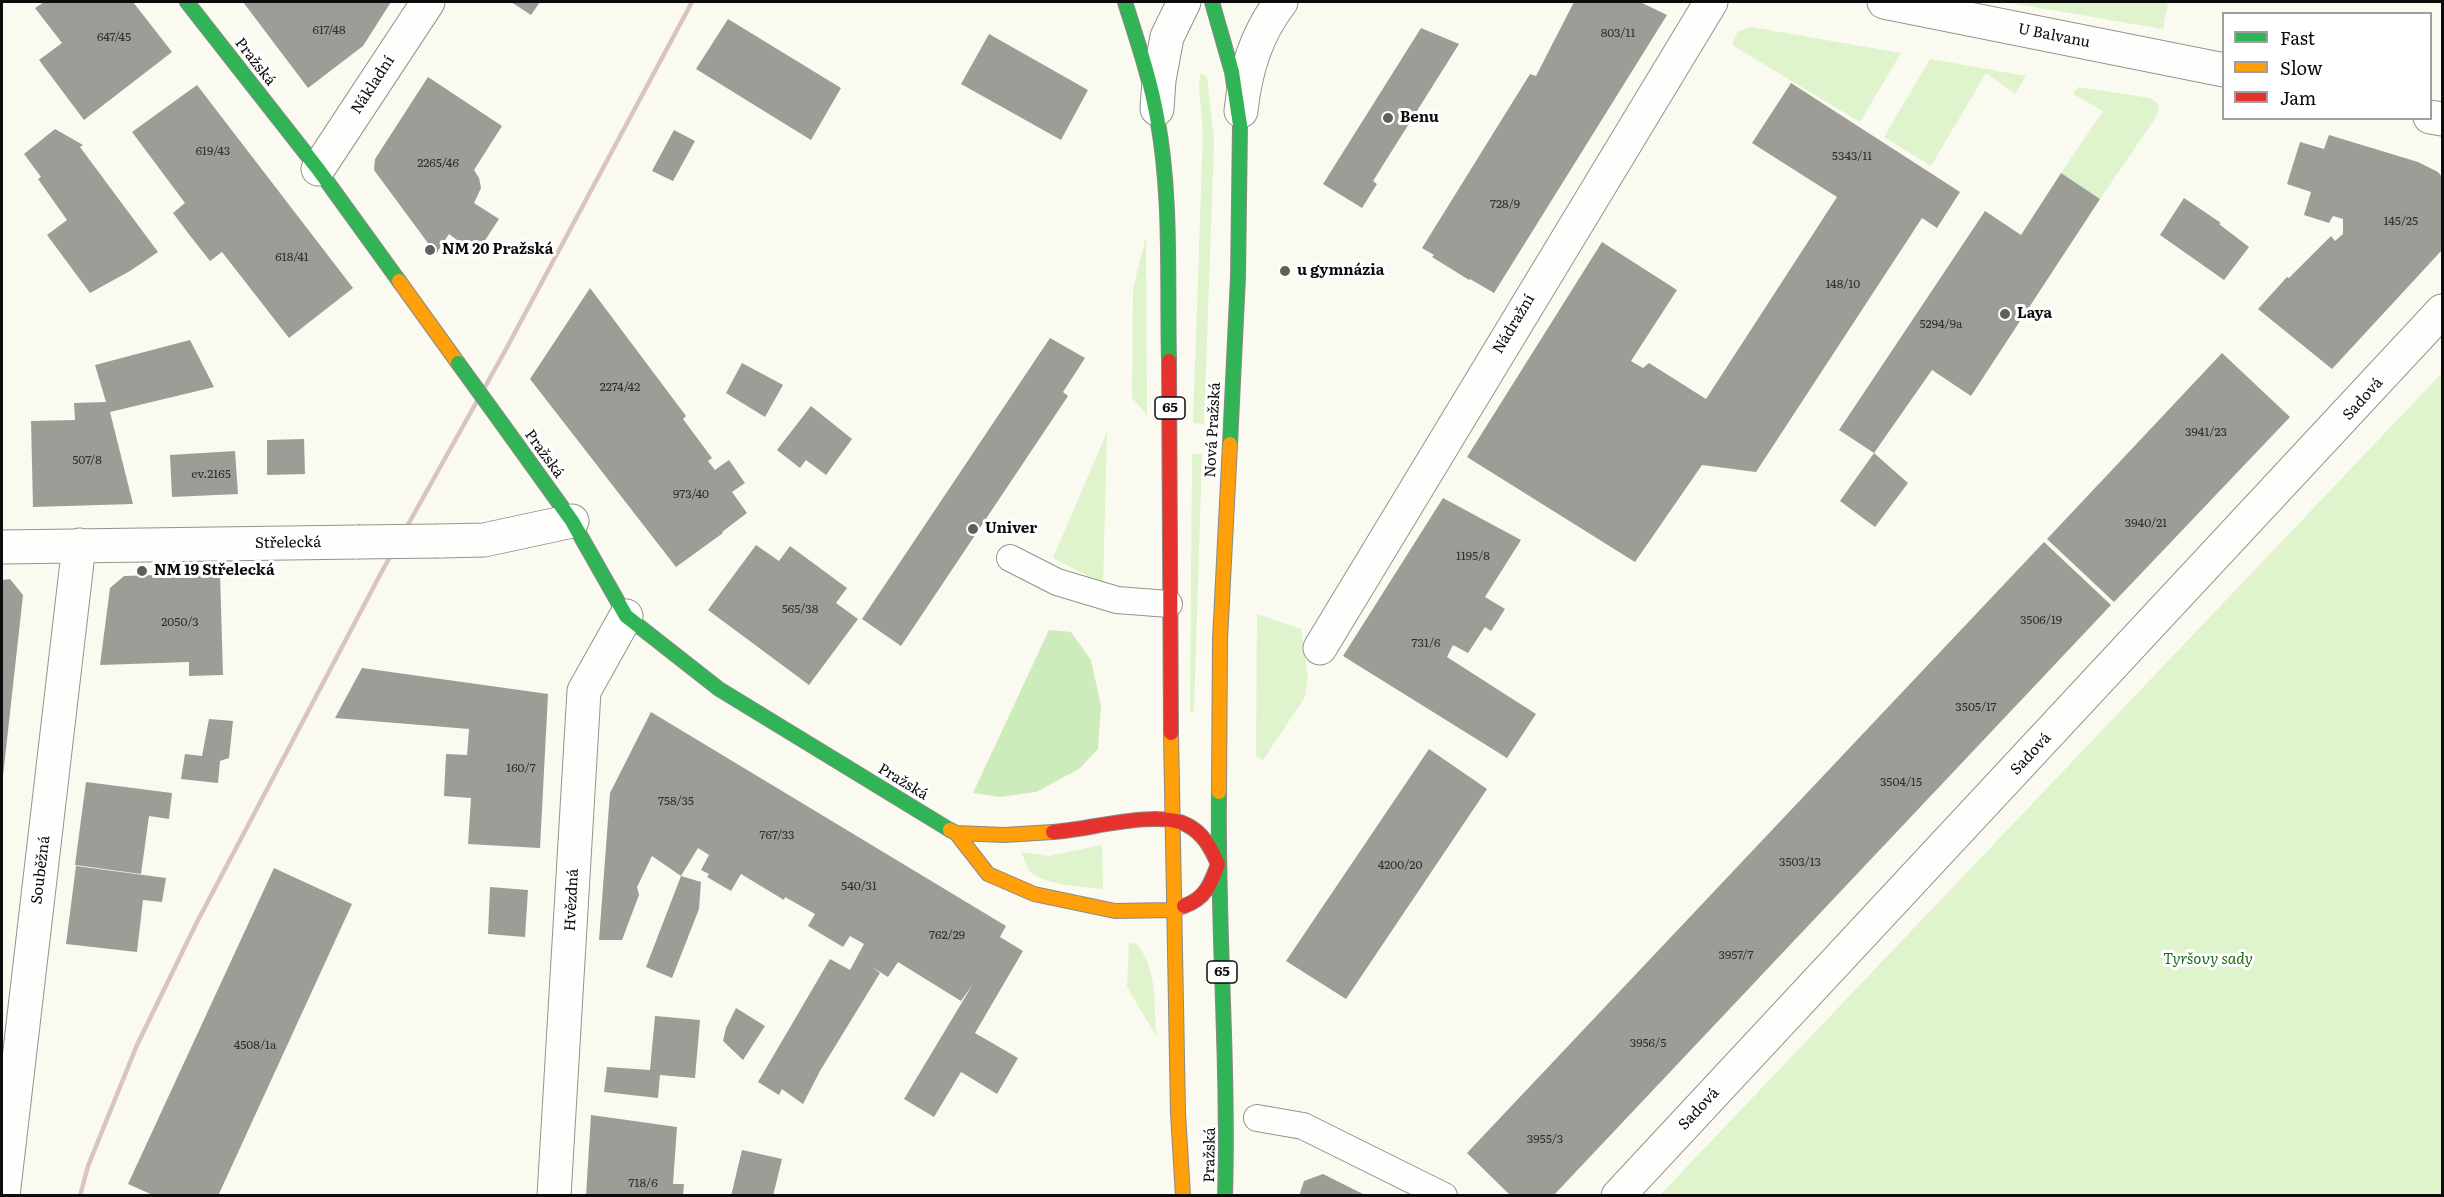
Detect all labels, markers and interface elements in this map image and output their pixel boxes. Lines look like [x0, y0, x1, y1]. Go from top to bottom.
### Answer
legend [2222, 12, 2432, 120]
street label: U Balvanu [2016, 20, 2092, 52]
house number: 617/48 [312, 23, 346, 37]
text: Fast [2280, 24, 2315, 51]
house number: 803/11 [1601, 26, 1635, 40]
house number: 647/45 [97, 30, 131, 44]
street label: Pražská [231, 35, 279, 89]
street label: Nákladní [347, 52, 399, 118]
text: Slow [2280, 54, 2322, 81]
text: Jam [2280, 84, 2316, 111]
place label: Benu [1400, 109, 1439, 127]
marker: Benu [1381, 111, 1395, 125]
house number: 619/43 [196, 144, 230, 158]
house number: 5343/11 [1832, 149, 1872, 163]
house number: 2265/46 [417, 156, 459, 170]
house number: 728/9 [1490, 197, 1520, 211]
house number: 145/25 [2384, 214, 2418, 228]
place label: NM 20 Pražská [442, 241, 553, 259]
marker: NM 20 Pražská [423, 243, 437, 257]
house number: 618/41 [275, 250, 309, 264]
place label: u gymnázia [1297, 262, 1385, 280]
marker: u gymnázia [1278, 264, 1292, 278]
house number: 148/10 [1826, 277, 1860, 291]
street label: Nádražní [1489, 291, 1539, 357]
place label: Laya [2017, 305, 2052, 323]
marker: Laya [1998, 307, 2012, 321]
house number: 5294/9a [1920, 317, 1962, 331]
street label: Sadová [2339, 374, 2387, 424]
house number: 2274/42 [600, 380, 640, 394]
street label: Nová Pražská [1202, 382, 1224, 478]
road number: 65 [1155, 397, 1185, 419]
house number: 3941/23 [2185, 425, 2227, 439]
street label: Pražská [520, 426, 568, 482]
house number: 507/8 [72, 453, 102, 467]
house number: ev.2165 [191, 467, 231, 481]
house number: 973/40 [673, 487, 709, 501]
house number: 3940/21 [2125, 516, 2167, 530]
place label: Univer [985, 520, 1037, 538]
marker: Univer [966, 522, 980, 536]
street label: Střelecká [255, 533, 321, 553]
house number: 1195/8 [1456, 549, 1490, 563]
place label: NM 19 Střelecká [154, 562, 275, 580]
marker: NM 19 Střelecká [135, 564, 149, 578]
house number: 565/38 [782, 602, 818, 616]
house number: 3506/19 [2020, 613, 2062, 627]
house number: 2050/3 [161, 615, 199, 629]
house number: 731/6 [1412, 636, 1440, 650]
house number: 3505/17 [1955, 700, 1997, 714]
street label: Sadová [2007, 729, 2055, 779]
street label: Pražská [875, 760, 931, 804]
house number: 160/7 [506, 761, 536, 775]
house number: 3504/15 [1880, 775, 1922, 789]
house number: 758/35 [658, 794, 694, 808]
house number: 767/33 [760, 828, 794, 842]
street label: Souběžná [28, 835, 54, 905]
house number: 3503/13 [1779, 855, 1821, 869]
house number: 4200/20 [1378, 858, 1422, 872]
street label: Hvězdná [561, 868, 583, 932]
house number: 540/31 [841, 879, 877, 893]
house number: 762/29 [929, 928, 965, 942]
house number: 3957/7 [1719, 948, 1753, 962]
park label: Tyršovy sady [2163, 951, 2253, 969]
road number: 65 [1207, 961, 1237, 983]
house number: 3956/5 [1630, 1036, 1666, 1050]
house number: 4508/1a [234, 1038, 276, 1052]
street label: Sadová [1675, 1084, 1723, 1134]
street label: Pražská [1201, 1127, 1219, 1183]
house number: 3955/3 [1527, 1132, 1563, 1146]
house number: 718/6 [628, 1176, 658, 1190]

